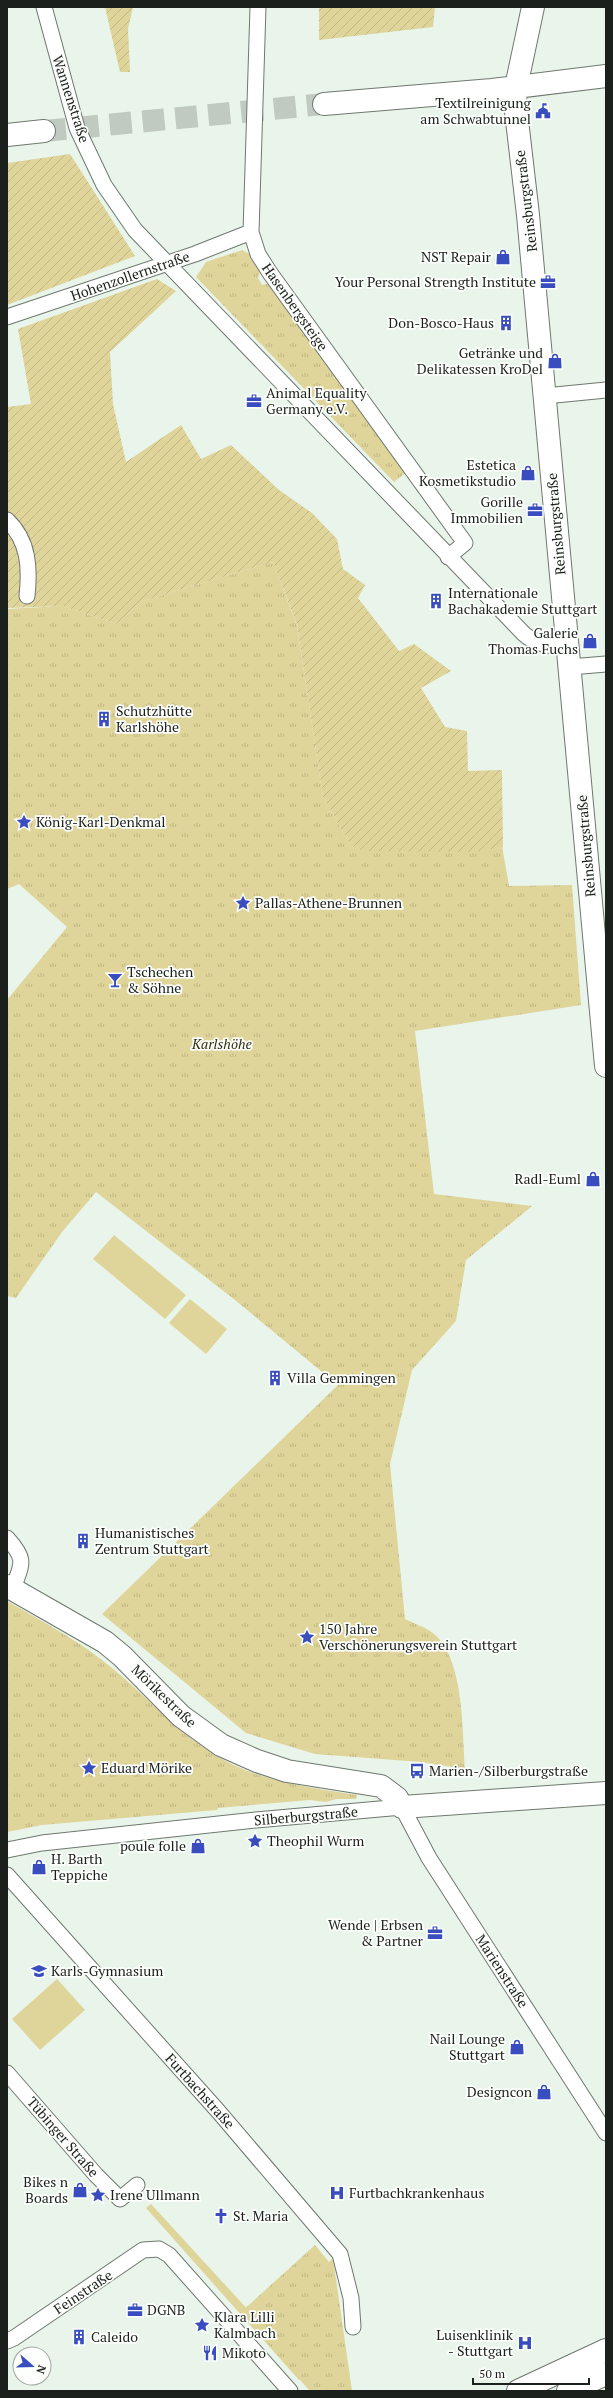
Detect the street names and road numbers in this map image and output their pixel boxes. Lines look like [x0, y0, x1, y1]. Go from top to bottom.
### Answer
street label: Wannenstraße [48, 53, 95, 145]
street label: Reinsburgstraße [510, 149, 541, 253]
street label: Hohenzollernstraße [68, 246, 192, 305]
street label: Hasenbergsteige [258, 259, 333, 354]
street label: Reinsburgstraße [542, 472, 569, 576]
street label: Reinsburgstraße [572, 794, 599, 898]
street label: Mörikestraße [128, 1660, 201, 1731]
street label: Silberburgstraße [253, 1802, 359, 1830]
street label: Marienstraße [472, 1930, 533, 2011]
street label: Furtbachstraße [161, 2049, 239, 2132]
street label: Tübinger Straße [23, 2092, 104, 2181]
street label: Feinstraße [50, 2265, 116, 2318]

